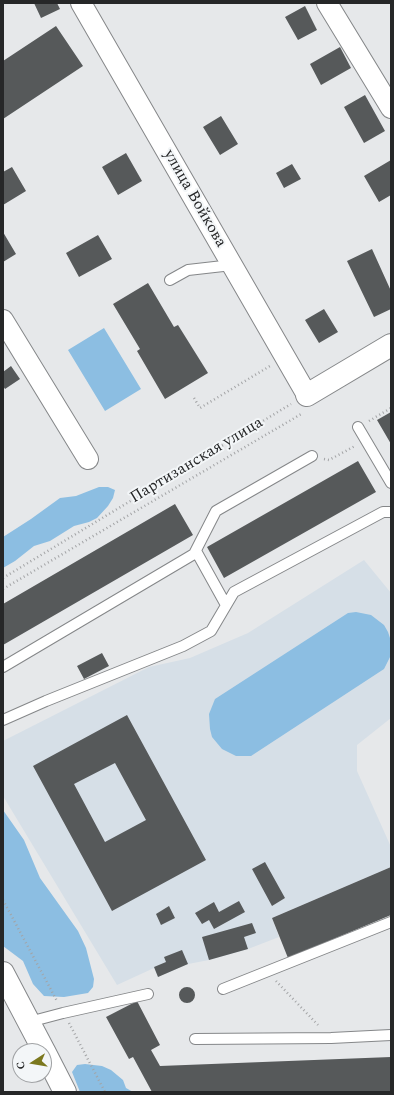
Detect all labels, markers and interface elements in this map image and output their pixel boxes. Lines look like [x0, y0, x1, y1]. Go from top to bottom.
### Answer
street label: улица Войкова [158, 147, 230, 251]
street label: Партизанская улица [127, 414, 267, 508]
north arrow [12, 1043, 52, 1083]
text: С [12, 1060, 30, 1071]

